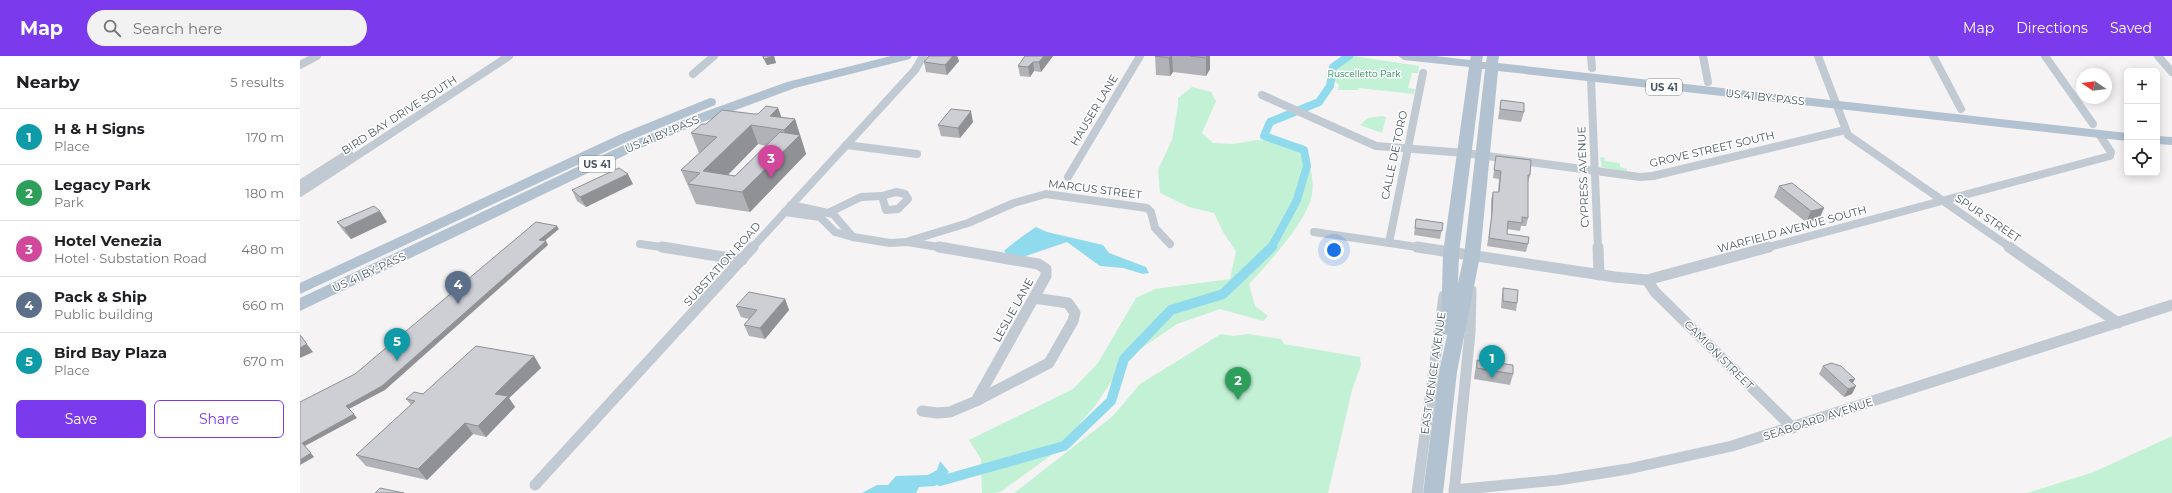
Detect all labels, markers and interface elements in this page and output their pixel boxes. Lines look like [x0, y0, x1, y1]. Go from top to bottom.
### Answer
search box [87, 10, 367, 46]
text: Map [20, 17, 63, 40]
icon: search [101, 17, 123, 39]
text: Search here [133, 19, 222, 38]
text: Map [1963, 19, 1994, 37]
text: Directions [2016, 19, 2088, 37]
text: Saved [2110, 19, 2152, 37]
park label: Ruscelletto Park [1327, 68, 1401, 79]
north arrow [2076, 68, 2112, 104]
map controls [2124, 68, 2160, 176]
button: + [2124, 68, 2160, 104]
text: Nearby [16, 72, 80, 92]
street label: BIRD BAY DRIVE SOUTH [339, 72, 459, 158]
street label: HAUSER LANE [1067, 72, 1121, 148]
text: 5 results [230, 74, 284, 90]
road number: US 41 [1646, 79, 1682, 95]
street label: US 41 BY-PASS [1725, 86, 1806, 108]
button: − [2124, 104, 2160, 140]
street label: CALLE DE TORO [1378, 109, 1410, 201]
street label: US 41 BY-PASS [623, 112, 702, 156]
text: H & H Signs [54, 119, 145, 138]
street label: CYPRESS AVENUE [1574, 126, 1592, 228]
street label: GROVE STREET SOUTH [1648, 128, 1776, 170]
text: 1 [26, 129, 32, 145]
text: 170 m [246, 129, 284, 145]
text: Place [54, 138, 90, 154]
button: locate [2124, 140, 2160, 176]
pin: 3 [758, 145, 784, 178]
road number: US 41 [579, 156, 615, 172]
text: Legacy Park [54, 175, 151, 194]
street label: MARCUS STREET [1047, 176, 1143, 202]
text: 2 [25, 185, 33, 201]
text: 180 m [245, 185, 284, 201]
street label: SPUR STREET [1953, 191, 2024, 245]
text: Park [54, 194, 84, 210]
street label: WARFIELD AVENUE SOUTH [1716, 202, 1868, 256]
street label: SUBSTATION ROAD [680, 219, 764, 309]
text: Hotel Venezia [54, 231, 162, 250]
your location [1324, 240, 1344, 260]
text: 3 [25, 241, 33, 257]
text: 480 m [241, 241, 284, 257]
street label: US 41 BY-PASS [330, 249, 408, 295]
text: Hotel · Substation Road [54, 250, 207, 266]
pin: 4 [445, 271, 471, 304]
street label: LESLIE LANE [990, 275, 1036, 345]
text: Pack & Ship [54, 287, 147, 306]
text: 4 [25, 297, 33, 313]
text: 660 m [242, 297, 284, 313]
text: Public building [54, 306, 153, 322]
street label: EAST VENICE AVENUE [1417, 311, 1449, 435]
street label: CAMION STREET [1681, 317, 1757, 393]
pin: 5 [384, 328, 410, 361]
text: Bird Bay Plaza [54, 343, 167, 362]
pin: 1 [1479, 345, 1505, 378]
text: 5 [25, 353, 33, 369]
text: 670 m [243, 353, 284, 369]
text: Place [54, 362, 90, 378]
pin: 2 [1225, 367, 1251, 400]
street label: SEABOARD AVENUE [1761, 395, 1875, 443]
button: Save [16, 400, 146, 438]
button: Share [154, 400, 284, 438]

